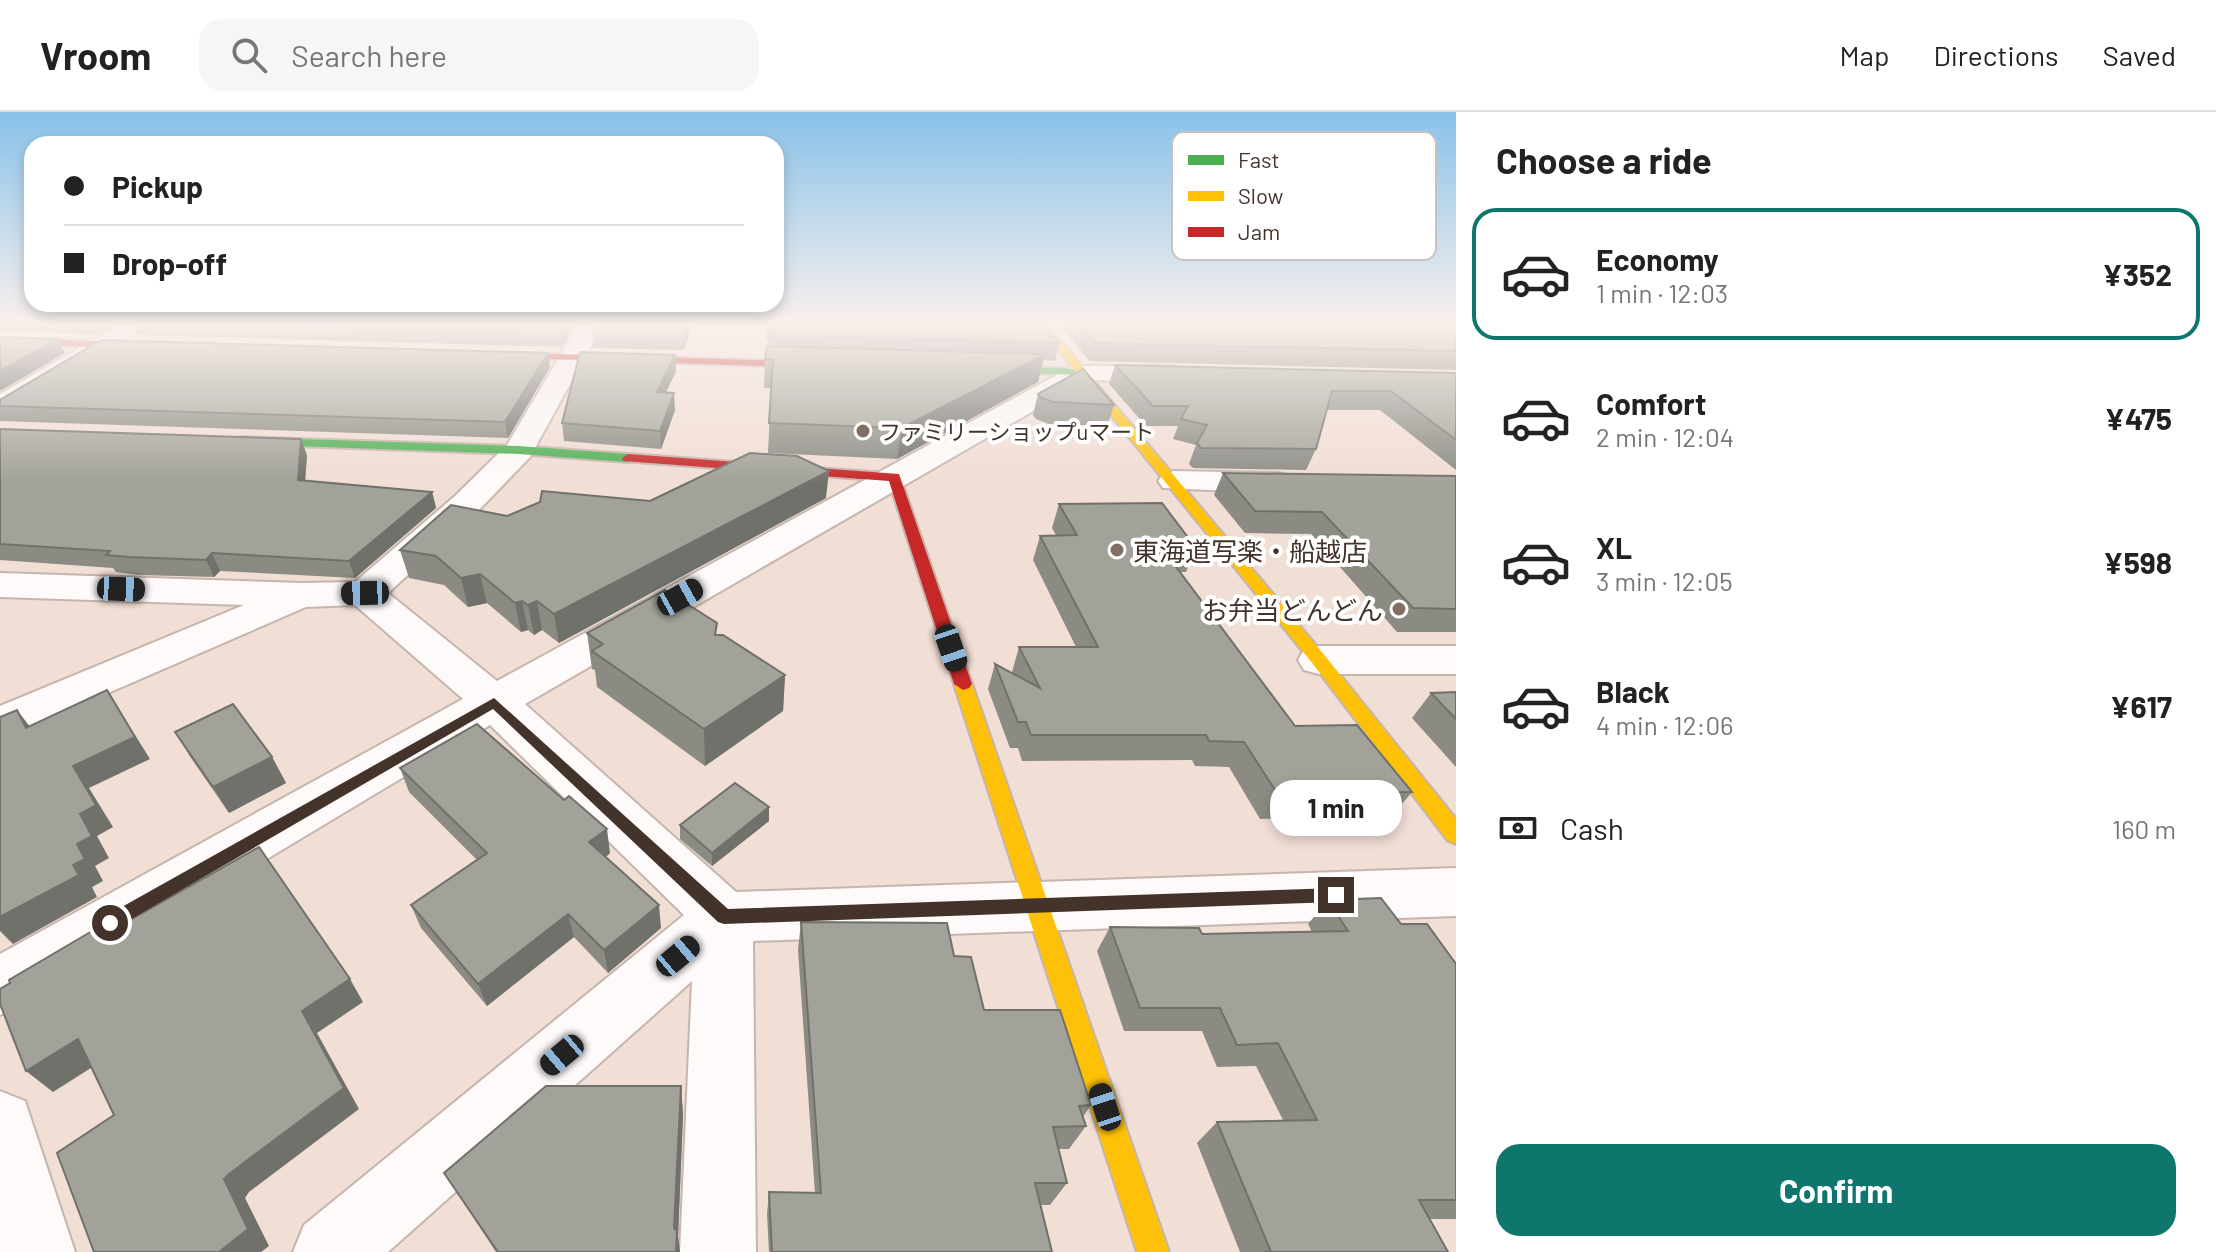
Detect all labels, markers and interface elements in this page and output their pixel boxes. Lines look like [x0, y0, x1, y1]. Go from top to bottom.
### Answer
search box [199, 19, 759, 91]
text: Vroom [40, 32, 151, 78]
icon: search [227, 33, 271, 77]
text: Search here [291, 37, 447, 73]
text: Map [1840, 38, 1889, 72]
text: Directions [1933, 38, 2059, 72]
text: Saved [2103, 38, 2176, 72]
legend [1172, 132, 1436, 260]
text: Choose a ride [1496, 138, 1712, 181]
text: Fast [1238, 146, 1280, 172]
text: Pickup [112, 168, 203, 204]
text: Slow [1238, 182, 1283, 208]
text: Jam [1238, 218, 1280, 244]
icon: car [1500, 238, 1572, 310]
text: Economy [1596, 241, 1719, 277]
text: Drop-off [112, 245, 227, 281]
text: ¥352 [2102, 256, 2172, 292]
text: 1 min · 12:03 [1596, 277, 1728, 308]
icon: car [1500, 382, 1572, 454]
text: Comfort [1596, 385, 1706, 421]
text: ¥475 [2104, 400, 2172, 436]
place label: ファミリーショップuマート [879, 418, 1154, 444]
text: 2 min · 12:04 [1596, 421, 1734, 452]
marker: ファミリーショップuマート [854, 422, 872, 440]
icon: car [1500, 526, 1572, 598]
text: XL [1596, 529, 1632, 565]
place label: 東海道写楽・船越店 [1133, 535, 1367, 566]
marker: 東海道写楽・船越店 [1108, 541, 1126, 559]
text: ¥598 [2103, 544, 2172, 580]
text: 3 min · 12:05 [1596, 565, 1733, 596]
car [653, 575, 707, 619]
car [97, 576, 145, 602]
car [341, 581, 389, 605]
place label: お弁当どんどん [1202, 594, 1383, 625]
marker: お弁当どんどん [1390, 600, 1408, 618]
car [932, 621, 970, 675]
icon: car [1500, 670, 1572, 742]
text: Black [1596, 673, 1670, 709]
text: ¥617 [2110, 688, 2172, 724]
text: 4 min · 12:06 [1596, 709, 1733, 740]
callout: 1 min [1270, 779, 1402, 835]
text: 1 min [1308, 792, 1364, 823]
icon: cash [1496, 806, 1540, 850]
text: Cash [1560, 810, 1624, 846]
text: 160 m [2112, 813, 2176, 844]
route end [1318, 877, 1354, 913]
route start [92, 905, 128, 941]
car [652, 931, 704, 981]
car [536, 1030, 588, 1080]
car [1086, 1080, 1124, 1134]
button: Confirm [1496, 1144, 2176, 1236]

